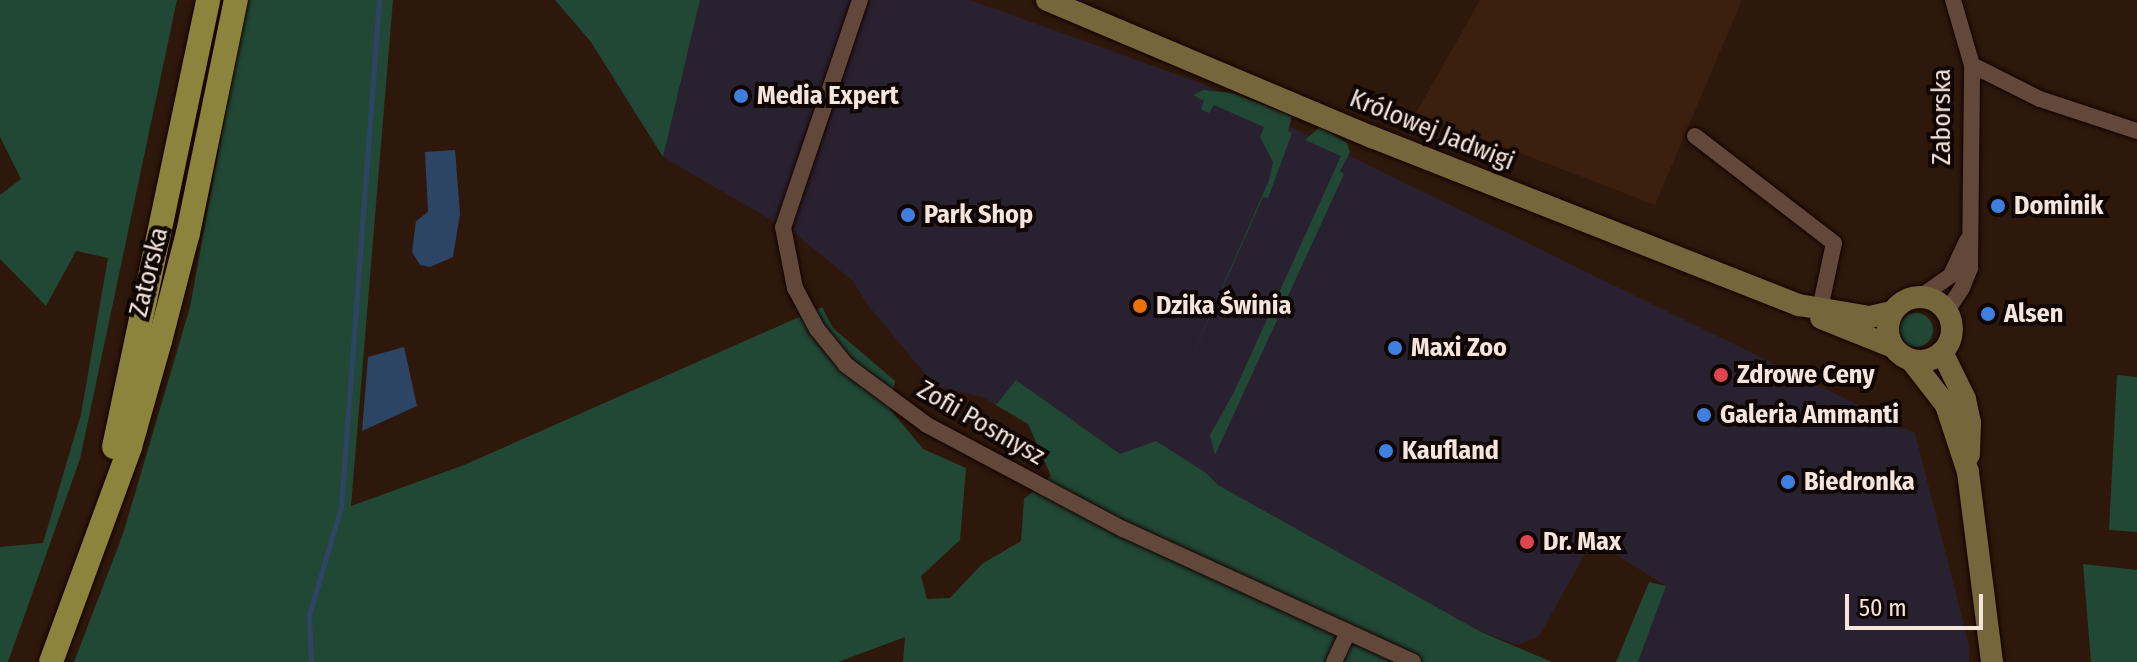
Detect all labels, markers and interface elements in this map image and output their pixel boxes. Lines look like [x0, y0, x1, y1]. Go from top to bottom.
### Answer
street label: Zaborska [1926, 69, 1958, 165]
place label: Media Expert [757, 80, 899, 112]
street label: Królowej Jadwigi [1345, 83, 1519, 177]
marker: Media Expert [732, 87, 750, 105]
place label: Dominik [2014, 190, 2104, 222]
marker: Dominik [1989, 197, 2007, 215]
place label: Park Shop [924, 199, 1033, 231]
marker: Park Shop [899, 206, 917, 224]
street label: Zatorska [123, 224, 175, 320]
place label: Dzika Świnia [1156, 290, 1291, 322]
marker: Dzika Świnia [1131, 297, 1149, 315]
place label: Alsen [2004, 298, 2063, 330]
marker: Alsen [1979, 305, 1997, 323]
place label: Maxi Zoo [1411, 332, 1507, 364]
marker: Maxi Zoo [1386, 339, 1404, 357]
place label: Zdrowe Ceny [1737, 359, 1875, 391]
marker: Zdrowe Ceny [1712, 366, 1730, 384]
street label: Zofii Posmysz [912, 374, 1050, 472]
place label: Galeria Ammanti [1720, 399, 1899, 431]
marker: Galeria Ammanti [1695, 406, 1713, 424]
place label: Kaufland [1402, 435, 1499, 467]
marker: Kaufland [1377, 442, 1395, 460]
place label: Biedronka [1804, 466, 1915, 498]
marker: Biedronka [1779, 473, 1797, 491]
place label: Dr. Max [1543, 526, 1621, 558]
marker: Dr. Max [1518, 533, 1536, 551]
scale bar [1849, 578, 1987, 628]
text: 50 m [1859, 594, 1907, 622]

